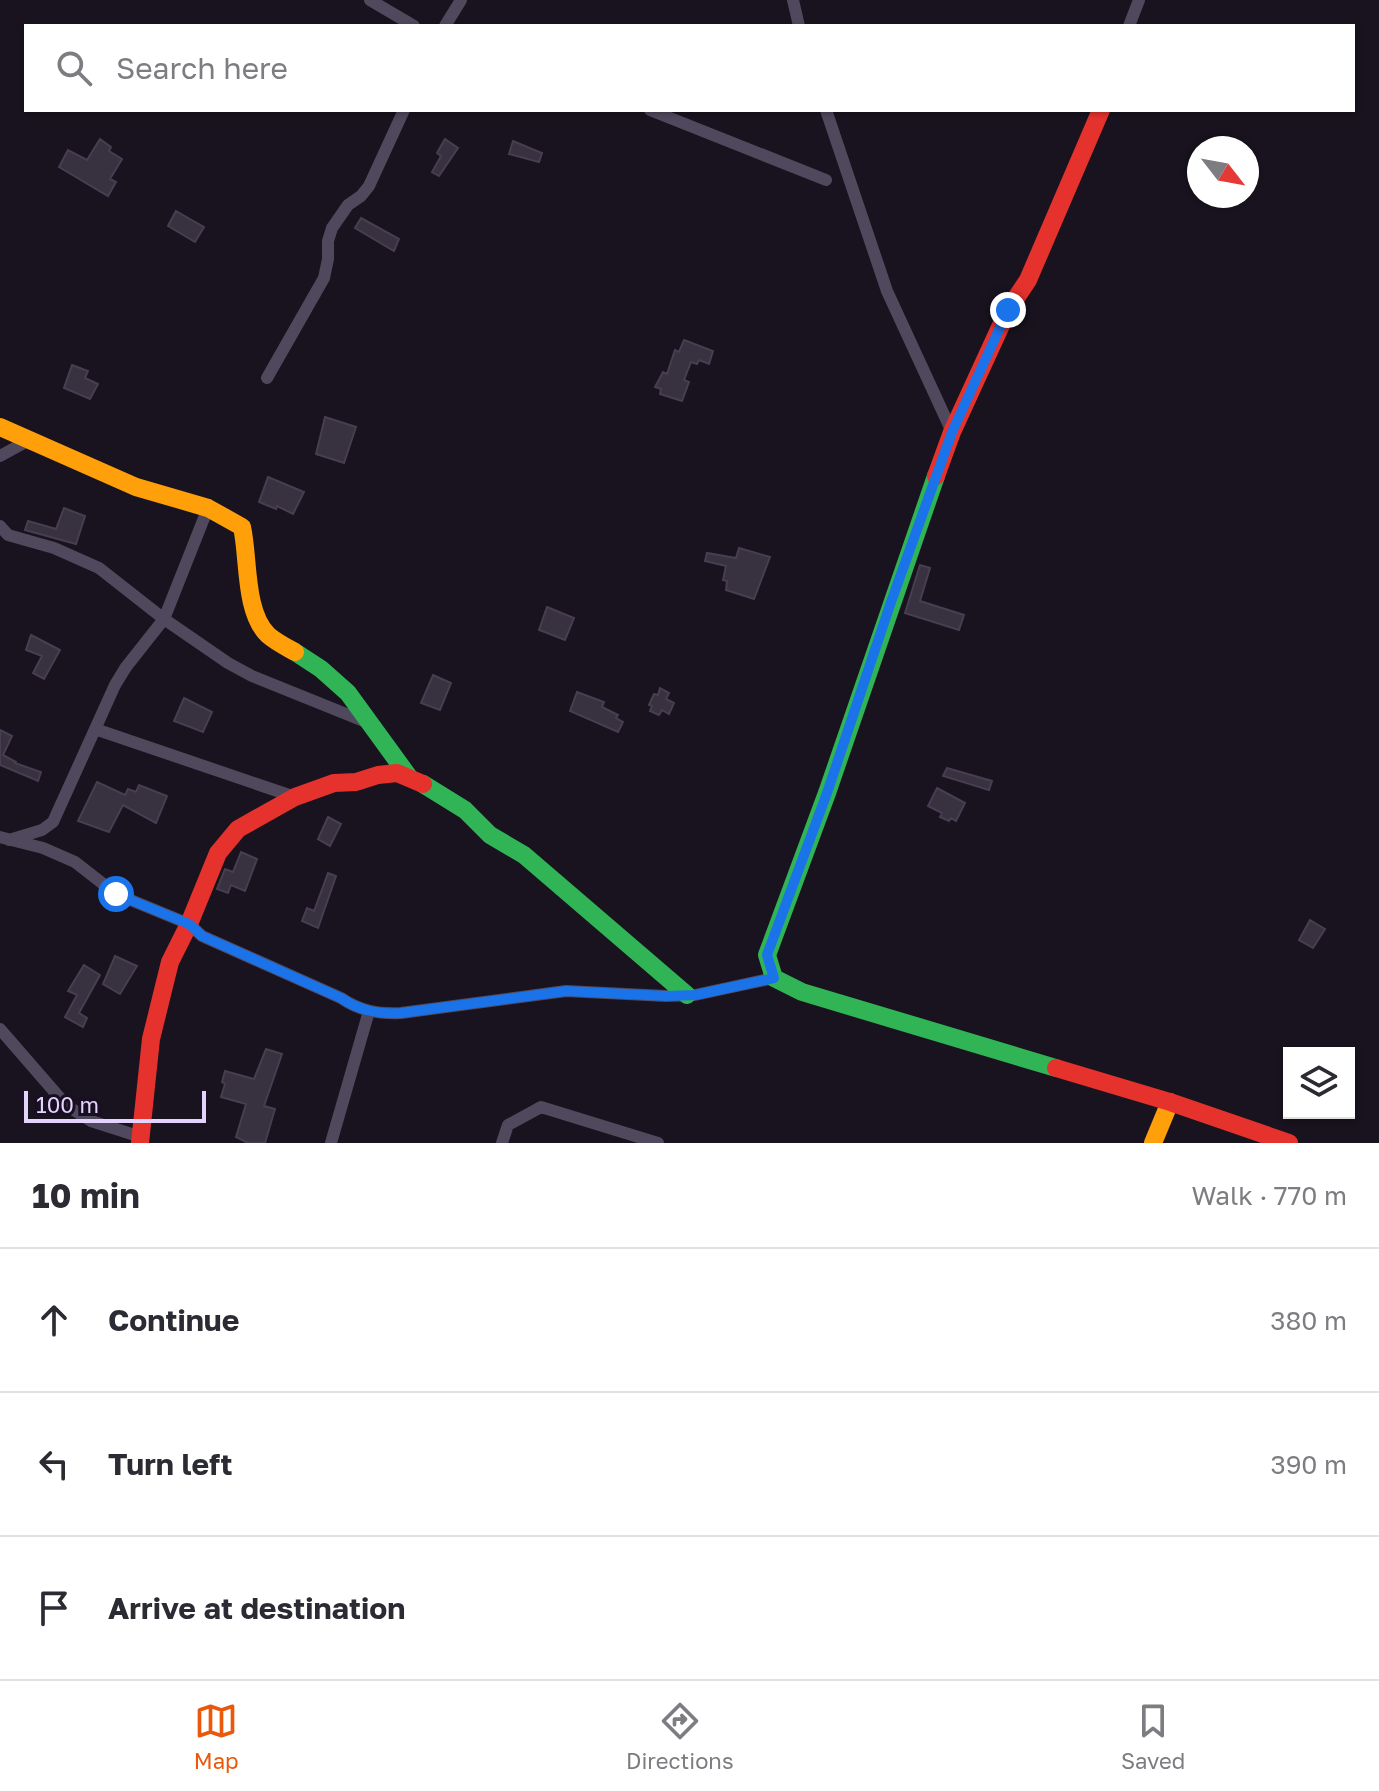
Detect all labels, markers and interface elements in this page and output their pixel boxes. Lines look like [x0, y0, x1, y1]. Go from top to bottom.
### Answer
search box [24, 24, 1355, 112]
icon: search [52, 46, 96, 90]
text: Search here [116, 50, 288, 86]
north arrow [1187, 136, 1259, 208]
route end [990, 292, 1026, 328]
route start [98, 876, 134, 912]
map controls [1283, 1047, 1355, 1119]
button: layers [1283, 1047, 1355, 1119]
scale bar [24, 1087, 206, 1123]
text: 100 m [36, 1091, 99, 1118]
text: 10 min [32, 1175, 140, 1215]
text: Walk · 770 m [1191, 1180, 1347, 1211]
icon: ahead [32, 1298, 76, 1342]
text: Continue [108, 1302, 239, 1338]
text: 380 m [1270, 1305, 1347, 1336]
icon: left [32, 1442, 76, 1486]
text: Turn left [108, 1446, 233, 1482]
text: 390 m [1270, 1449, 1347, 1480]
icon: arrive [32, 1586, 76, 1630]
text: Arrive at destination [108, 1590, 405, 1626]
tab: Map [194, 1699, 239, 1774]
tab: Directions [626, 1699, 734, 1774]
tab: Saved [1121, 1699, 1185, 1774]

